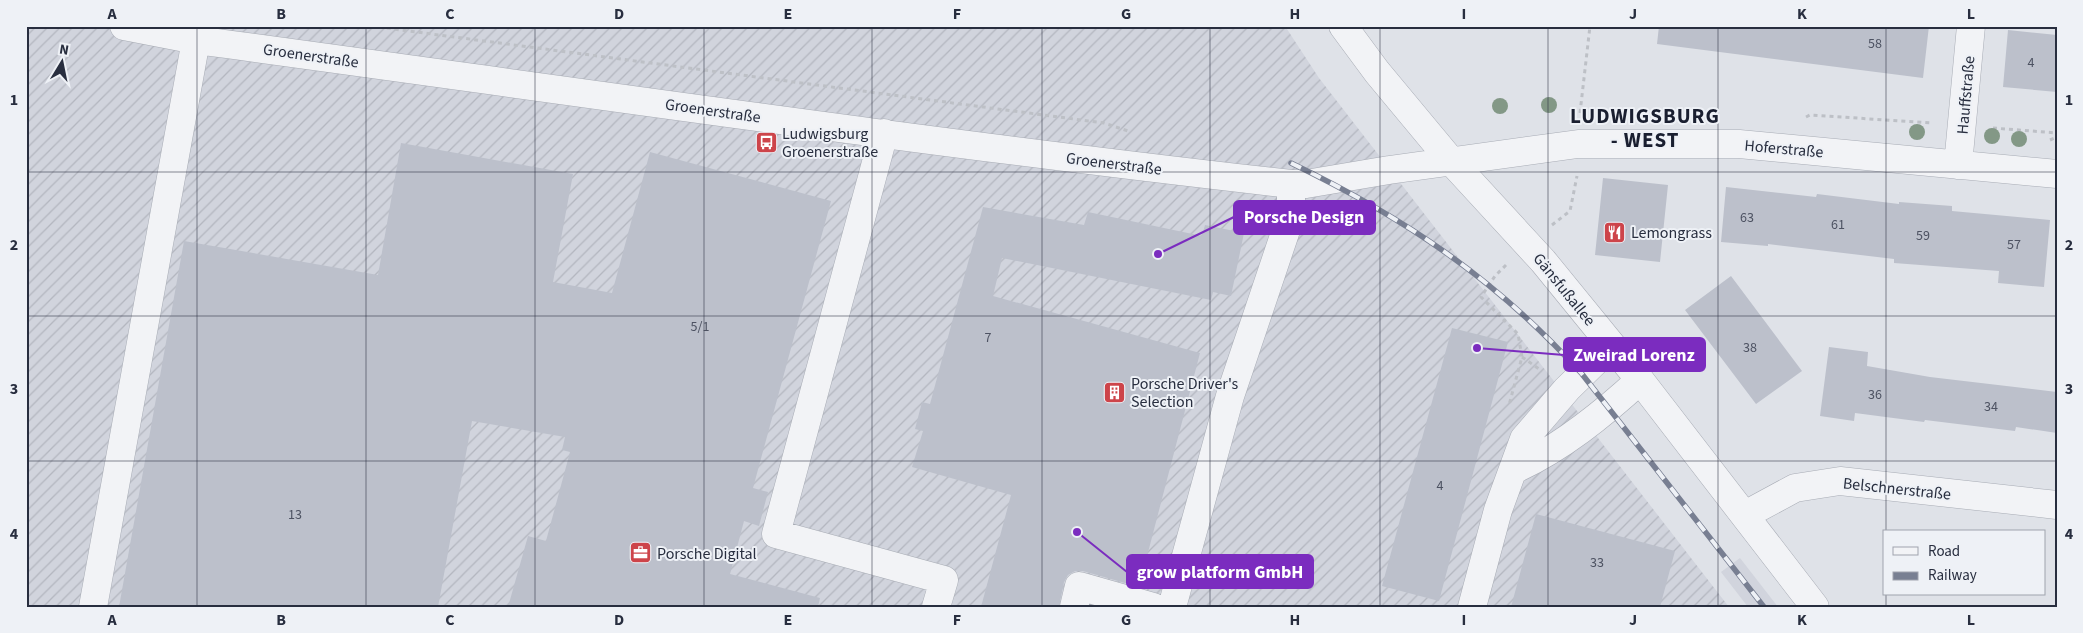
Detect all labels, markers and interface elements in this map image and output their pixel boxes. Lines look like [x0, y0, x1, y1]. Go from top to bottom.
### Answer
text: A [106, 3, 117, 25]
text: B [276, 3, 286, 25]
text: C [445, 3, 455, 25]
text: D [614, 3, 624, 25]
text: E [784, 3, 792, 25]
text: F [953, 3, 961, 25]
text: G [1121, 3, 1131, 25]
text: H [1290, 3, 1300, 25]
text: I [1462, 3, 1466, 25]
text: J [1629, 3, 1637, 25]
text: K [1797, 3, 1807, 25]
text: L [1967, 3, 1975, 25]
house number: 58 [1868, 34, 1882, 54]
north arrow [38, 38, 88, 88]
street label: Groenerstraße [262, 38, 360, 74]
text: N [58, 40, 70, 61]
house number: 4 [2028, 53, 2035, 73]
street label: Hauffstraße [1952, 55, 1980, 135]
text: 1 [10, 89, 18, 111]
text: 1 [2065, 89, 2073, 111]
street label: Groenerstraße [664, 93, 762, 129]
district label: LUDWIGSBURG - WEST [1570, 101, 1720, 155]
place label: Ludwigsburg Groenerstraße [782, 123, 878, 163]
bus stop icon: Ludwigsburg Groenerstraße [754, 130, 778, 154]
street label: Hoferstraße [1744, 135, 1824, 163]
street label: Groenerstraße [1065, 147, 1163, 181]
callout: Porsche Design [1234, 201, 1375, 234]
text: Porsche Design [1244, 205, 1364, 230]
house number: 63 [1740, 208, 1754, 228]
house number: 61 [1831, 215, 1845, 235]
restaurant icon: Lemongrass [1603, 220, 1627, 244]
place label: Lemongrass [1631, 222, 1712, 244]
house number: 59 [1916, 226, 1930, 246]
text: 2 [10, 234, 18, 256]
text: 2 [2065, 234, 2073, 256]
house number: 57 [2007, 235, 2021, 255]
street label: Gänsfußallee [1528, 248, 1601, 331]
house number: 5/1 [691, 317, 709, 337]
house number: 7 [985, 328, 992, 348]
callout: Zweirad Lorenz [1564, 338, 1705, 371]
house number: 38 [1743, 338, 1757, 358]
text: Zweirad Lorenz [1573, 343, 1695, 368]
place label: Porsche Driver's Selection [1131, 373, 1239, 413]
text: 3 [10, 378, 18, 400]
text: 3 [2065, 378, 2073, 400]
building icon: Porsche Driver's Selection [1103, 380, 1127, 404]
house number: 36 [1868, 385, 1882, 405]
house number: 34 [1984, 397, 1998, 417]
street label: Belschnerstraße [1842, 472, 1952, 506]
house number: 4 [1437, 476, 1444, 496]
house number: 13 [288, 505, 302, 525]
text: 4 [10, 523, 19, 545]
text: 4 [2065, 523, 2074, 545]
legend [1883, 530, 2046, 596]
office icon: Porsche Digital [629, 541, 653, 565]
text: Road [1928, 541, 1960, 562]
place label: Porsche Digital [657, 543, 757, 565]
house number: 33 [1590, 553, 1604, 573]
callout: grow platform GmbH [1127, 555, 1313, 588]
text: grow platform GmbH [1137, 560, 1303, 585]
text: Railway [1928, 565, 1977, 586]
text: A [106, 609, 117, 631]
text: B [276, 609, 286, 631]
text: C [445, 609, 455, 631]
text: D [614, 609, 624, 631]
text: E [784, 609, 792, 631]
text: F [953, 609, 961, 631]
text: G [1121, 609, 1131, 631]
text: H [1290, 609, 1300, 631]
text: I [1462, 609, 1466, 631]
text: J [1629, 609, 1637, 631]
text: K [1797, 609, 1807, 631]
text: L [1967, 609, 1975, 631]

